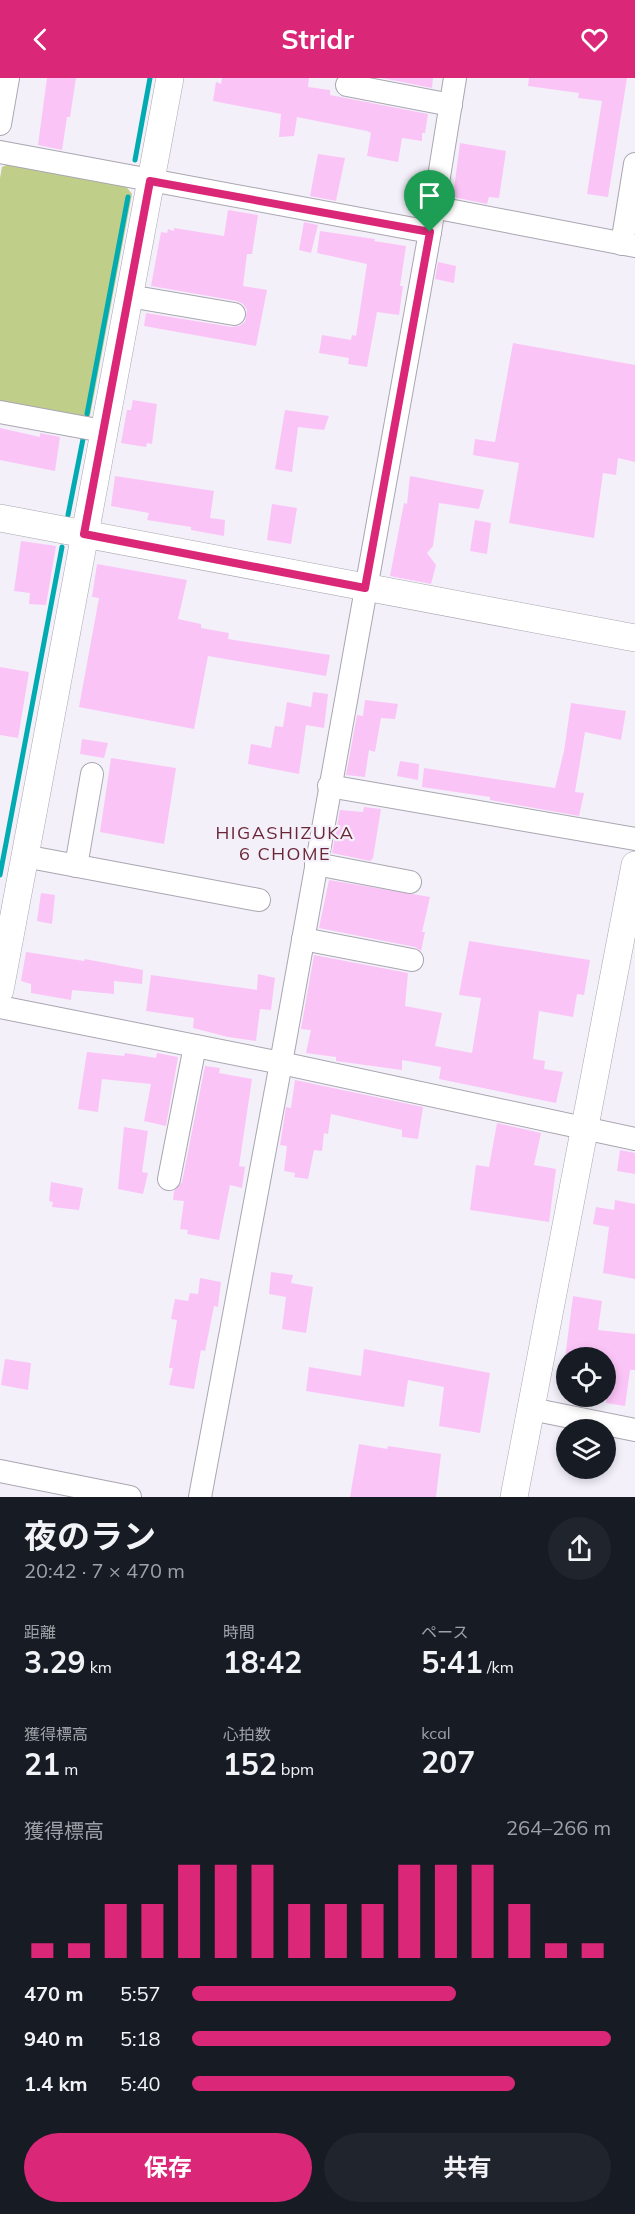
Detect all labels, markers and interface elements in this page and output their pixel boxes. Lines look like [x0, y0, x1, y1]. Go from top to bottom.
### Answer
text: Stridr [281, 22, 354, 56]
icon: back [24, 23, 57, 56]
icon: heart [578, 23, 611, 56]
pin [404, 170, 455, 232]
icon: arrive [413, 179, 446, 212]
district label: HIGASHIZUKA 6 CHOME [216, 821, 354, 865]
map controls [556, 1347, 616, 1479]
button: locate [556, 1347, 616, 1407]
button: layers [556, 1419, 616, 1479]
text: 夜のラン [24, 1515, 156, 1556]
button: share [548, 1517, 611, 1580]
text: 20:42 · 7 × 470 m [24, 1558, 185, 1583]
text: 距離 [24, 1622, 56, 1642]
text: 時間 [223, 1622, 255, 1642]
text: ペース [421, 1622, 469, 1642]
text: 3.29 [24, 1643, 85, 1681]
text: 18:42 [223, 1643, 302, 1681]
text: 5:41 [421, 1643, 483, 1681]
text: km [85, 1657, 112, 1677]
text: /km [483, 1657, 514, 1677]
text: kcal [421, 1723, 451, 1743]
text: 獲得標高 [24, 1724, 88, 1744]
text: 心拍数 [223, 1724, 271, 1744]
text: 207 [421, 1743, 475, 1781]
text: 21 [24, 1745, 60, 1783]
text: 152 [223, 1745, 277, 1783]
text: m [60, 1759, 78, 1779]
text: bpm [277, 1759, 314, 1779]
text: 264–266 m [506, 1815, 611, 1840]
text: 獲得標高 [24, 1818, 104, 1843]
text: 470 m [24, 1981, 83, 2006]
text: 5:57 [120, 1981, 161, 2006]
text: 940 m [24, 2026, 83, 2051]
text: 5:18 [120, 2026, 161, 2051]
text: 1.4 km [24, 2071, 87, 2096]
text: 5:40 [120, 2071, 161, 2096]
button: 保存 [24, 2133, 312, 2202]
button: 共有 [324, 2133, 611, 2202]

